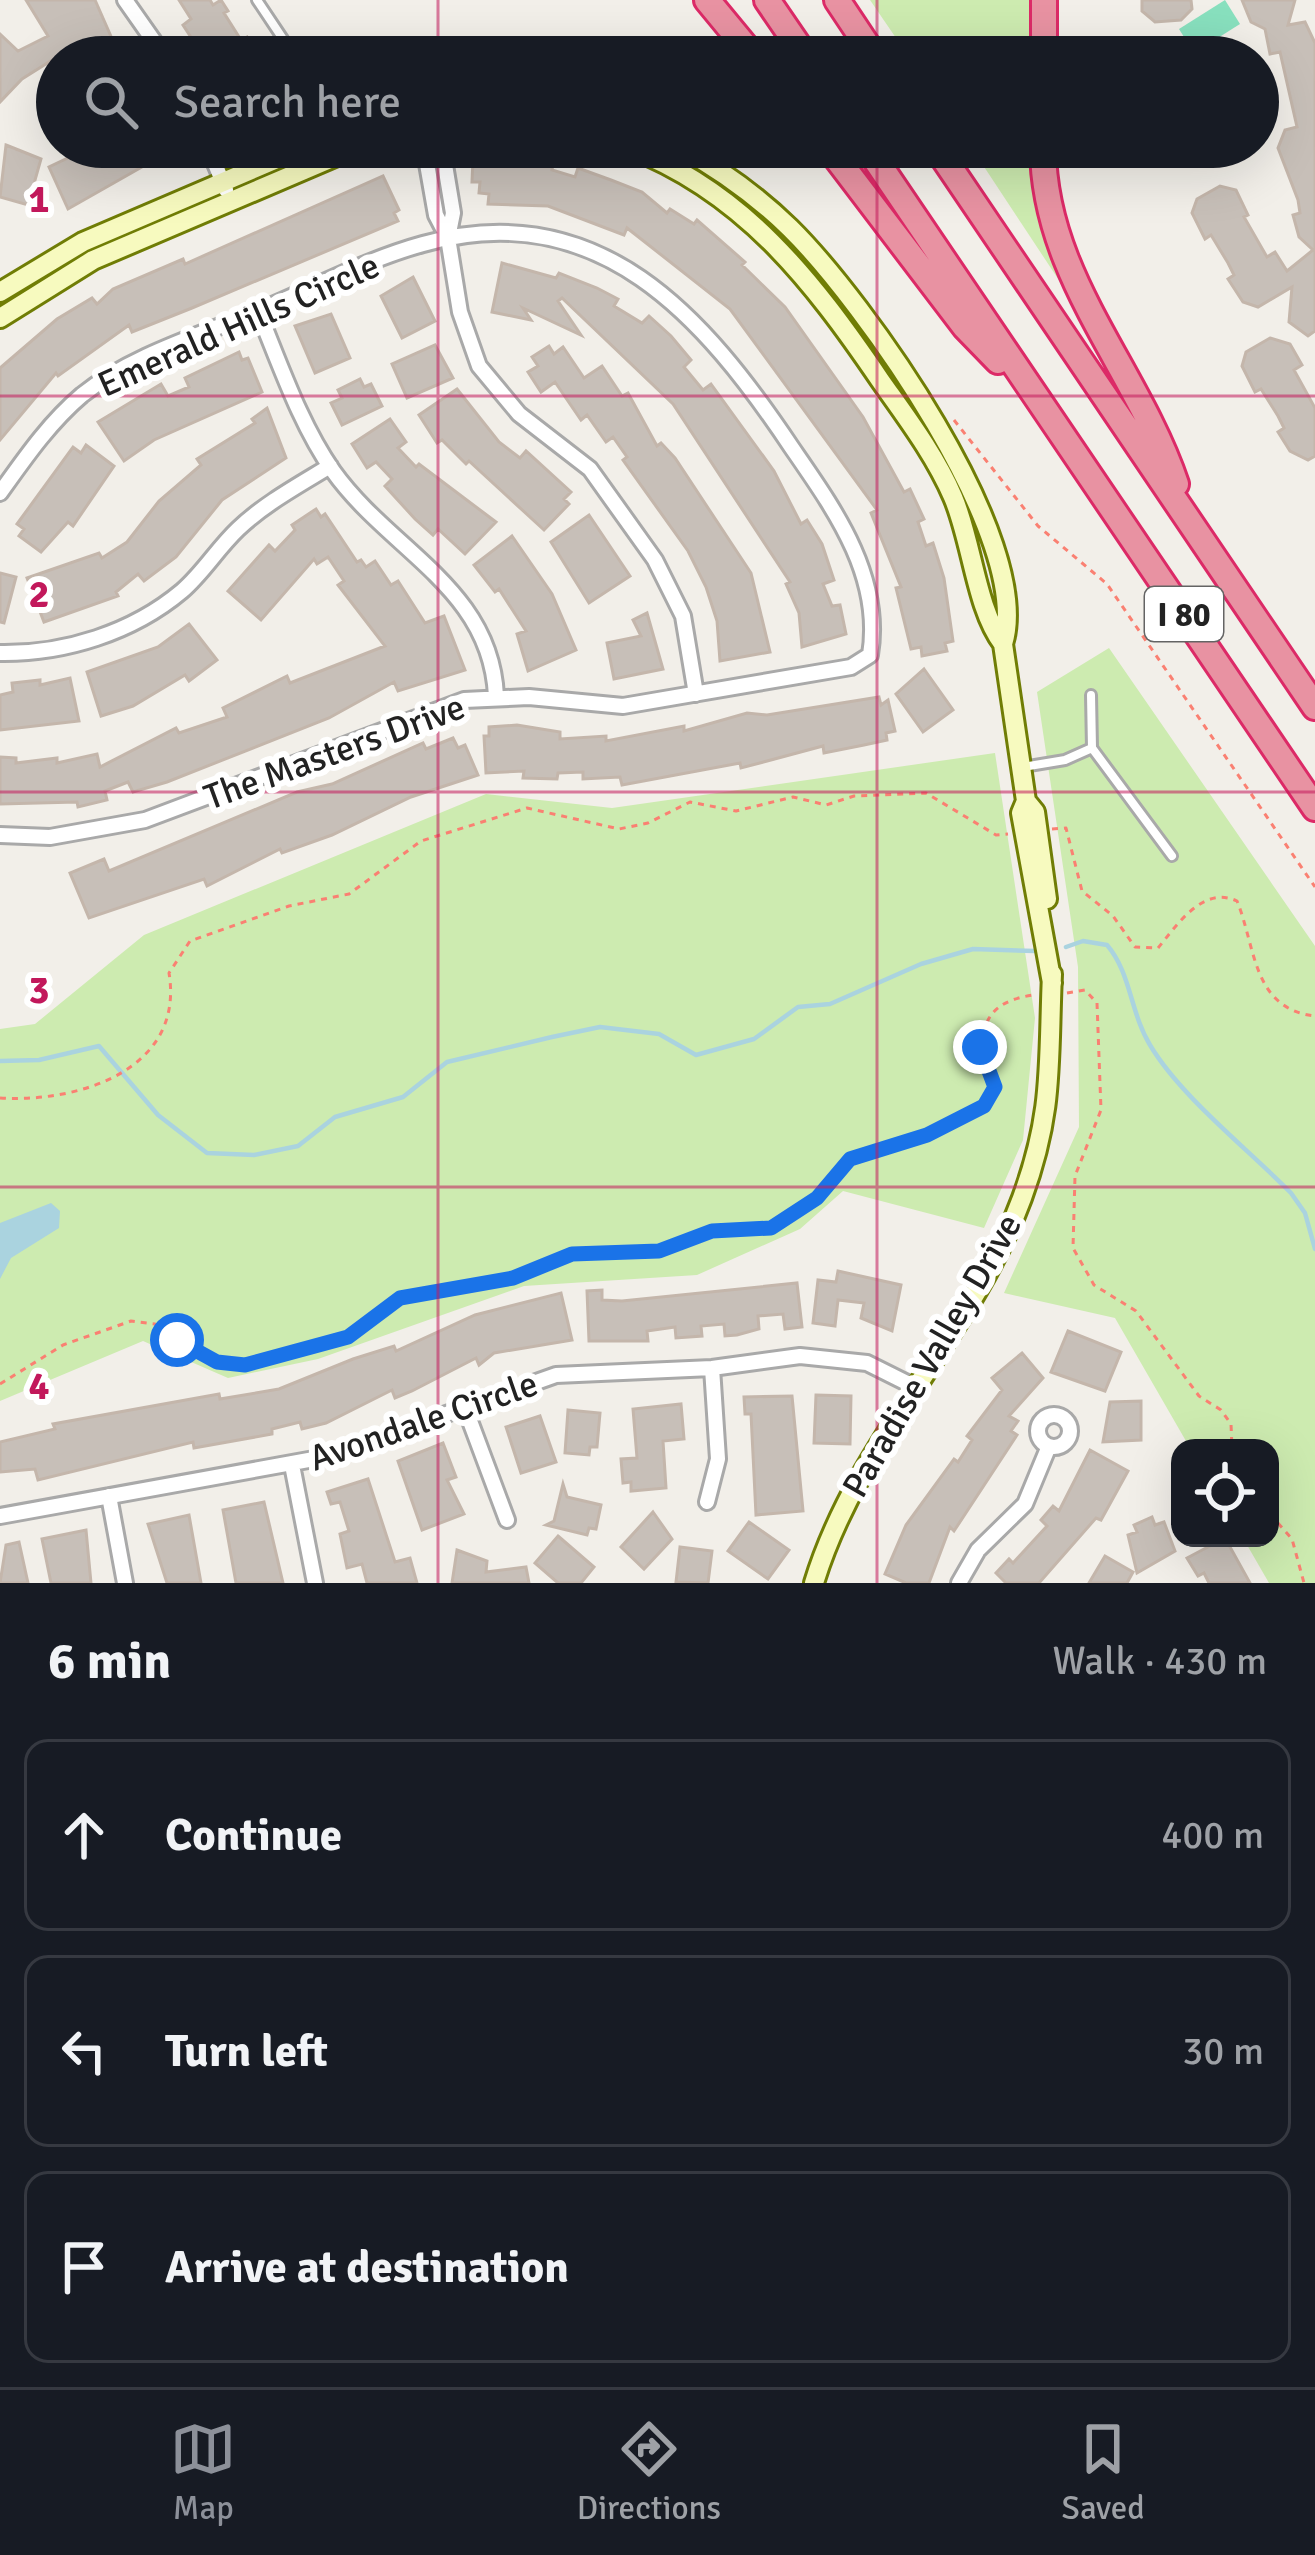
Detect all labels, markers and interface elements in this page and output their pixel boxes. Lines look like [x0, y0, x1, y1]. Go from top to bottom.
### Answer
search box [36, 36, 1279, 168]
icon: search [78, 69, 144, 135]
text: Search here [174, 75, 401, 130]
text: 1 [28, 175, 50, 223]
street label: Emerald Hills Circle [91, 243, 386, 408]
text: 2 [28, 570, 50, 618]
road number: I 80 [1145, 587, 1223, 641]
street label: The Masters Drive [198, 684, 471, 820]
text: 3 [28, 966, 50, 1014]
route end [953, 1020, 1007, 1074]
street label: Paradise Valley Drive [833, 1206, 1032, 1506]
route start [150, 1313, 204, 1367]
street label: Avondale Circle [303, 1361, 544, 1482]
text: 4 [28, 1362, 50, 1410]
map controls [1171, 1439, 1279, 1547]
button: locate [1171, 1439, 1279, 1547]
text: 6 min [48, 1630, 171, 1693]
text: Walk · 430 m [1053, 1637, 1267, 1685]
icon: ahead [51, 1802, 117, 1868]
text: Continue [165, 1808, 342, 1863]
text: 400 m [1161, 1811, 1264, 1859]
icon: left [51, 2018, 117, 2084]
text: Turn left [165, 2024, 328, 2079]
text: 30 m [1182, 2027, 1264, 2075]
icon: arrive [51, 2234, 117, 2300]
text: Arrive at destination [165, 2240, 569, 2295]
tab: Map [170, 2416, 236, 2529]
tab: Directions [577, 2416, 721, 2529]
tab: Saved [1062, 2416, 1145, 2529]

